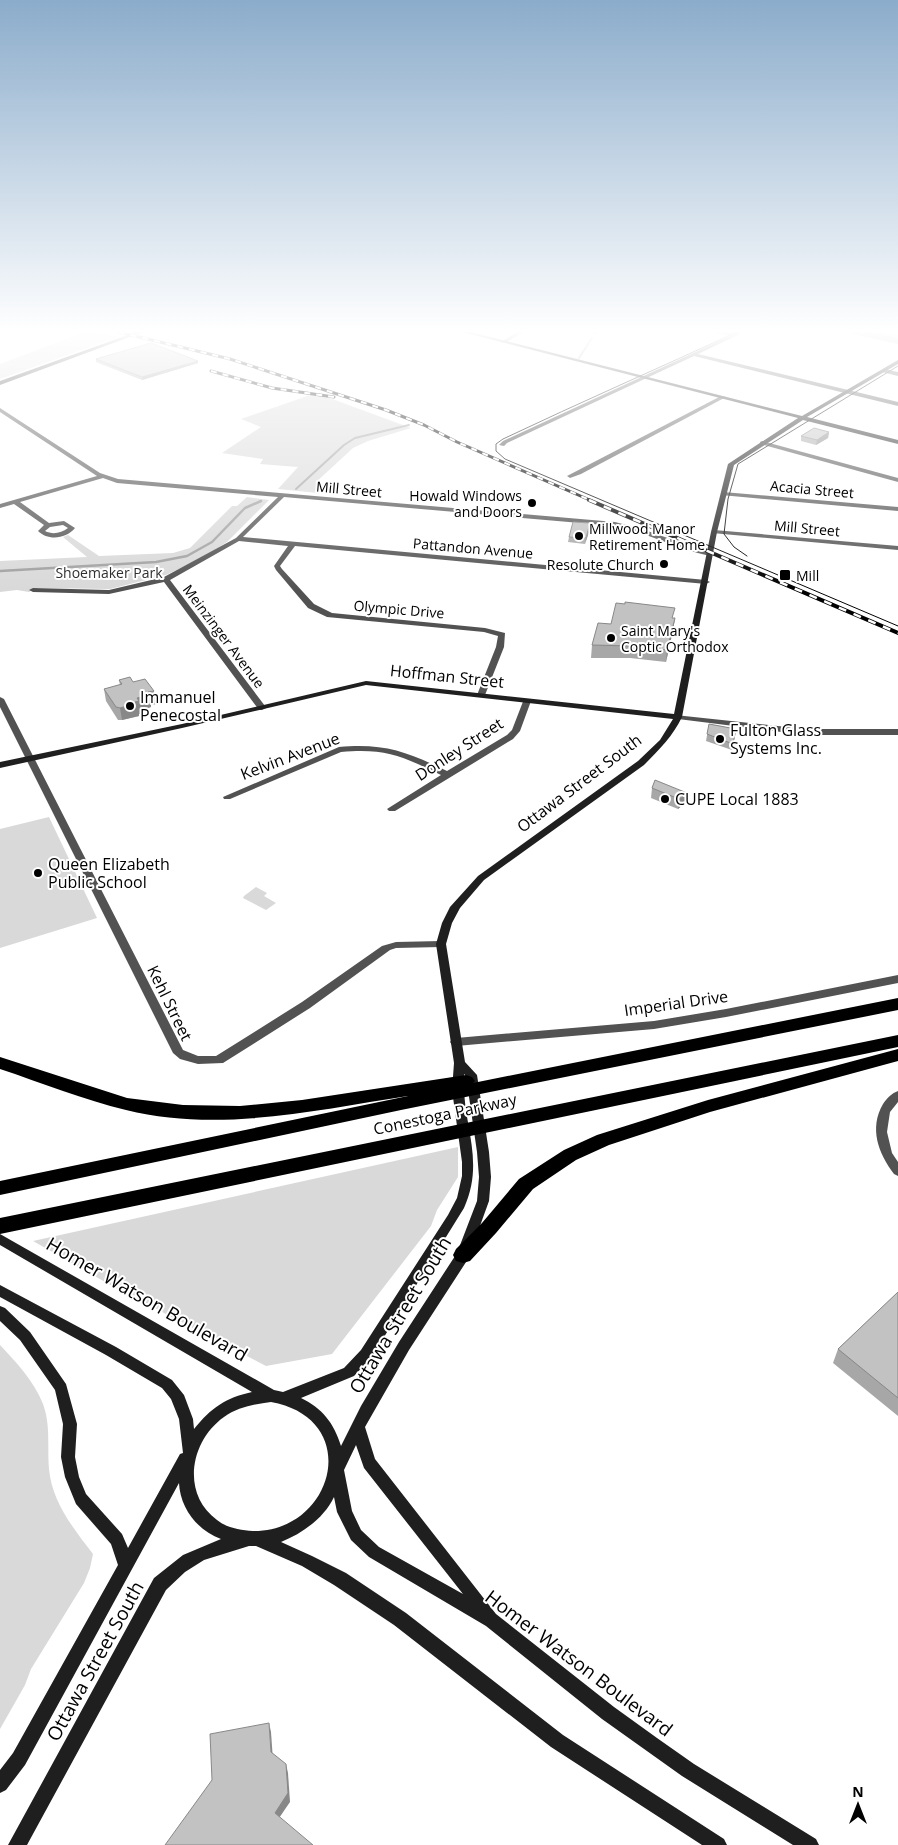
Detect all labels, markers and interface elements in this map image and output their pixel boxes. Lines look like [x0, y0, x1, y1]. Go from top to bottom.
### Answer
street label: Acacia Street [769, 476, 855, 502]
street label: Mill Street [315, 477, 383, 501]
place label: Howald Windows and Doors [409, 486, 522, 521]
marker: Howald Windows and Doors [526, 497, 538, 509]
street label: Mill Street [773, 516, 841, 540]
place label: Millwood Manor Retirement Home [589, 519, 705, 554]
marker: Millwood Manor Retirement Home [573, 530, 585, 542]
street label: Pattandon Avenue [412, 533, 534, 563]
place label: Resolute Church [547, 555, 654, 574]
marker: Resolute Church [658, 558, 670, 570]
park label: Shoemaker Park [55, 563, 163, 582]
place label: Mill [796, 566, 819, 585]
marker: Mill [778, 568, 792, 582]
street label: Meinzinger Avenue [179, 580, 269, 692]
street label: Olympic Drive [353, 596, 445, 622]
place label: Saint Mary's Coptic Orthodox [621, 621, 729, 656]
marker: Saint Mary's Coptic Orthodox [605, 632, 617, 644]
street label: Hoffman Street [389, 659, 505, 693]
place label: Immanuel Penecostal [140, 686, 221, 726]
marker: Immanuel Penecostal [124, 700, 136, 712]
street label: Donley Street [411, 712, 508, 786]
place label: Fulton Glass Systems Inc. [730, 719, 822, 759]
street label: Kelvin Avenue [237, 727, 343, 785]
street label: Ottawa Street South [512, 729, 646, 837]
marker: Fulton Glass Systems Inc. [714, 733, 726, 745]
place label: CUPE Local 1883 [675, 788, 799, 810]
marker: CUPE Local 1883 [659, 793, 671, 805]
place label: Queen Elizabeth Public School [48, 853, 170, 893]
marker: Queen Elizabeth Public School [32, 867, 44, 879]
street label: Kehl Street [142, 962, 198, 1045]
street label: Imperial Drive [623, 985, 729, 1021]
street label: Conestoga Parkway [371, 1088, 520, 1140]
street label: Homer Watson Boulevard [42, 1231, 252, 1367]
street label: Ottawa Street South [343, 1232, 457, 1398]
street label: Ottawa Street South [40, 1576, 150, 1746]
street label: Homer Watson Boulevard [480, 1584, 678, 1742]
north arrow [833, 1780, 883, 1830]
text: N [852, 1782, 864, 1801]

